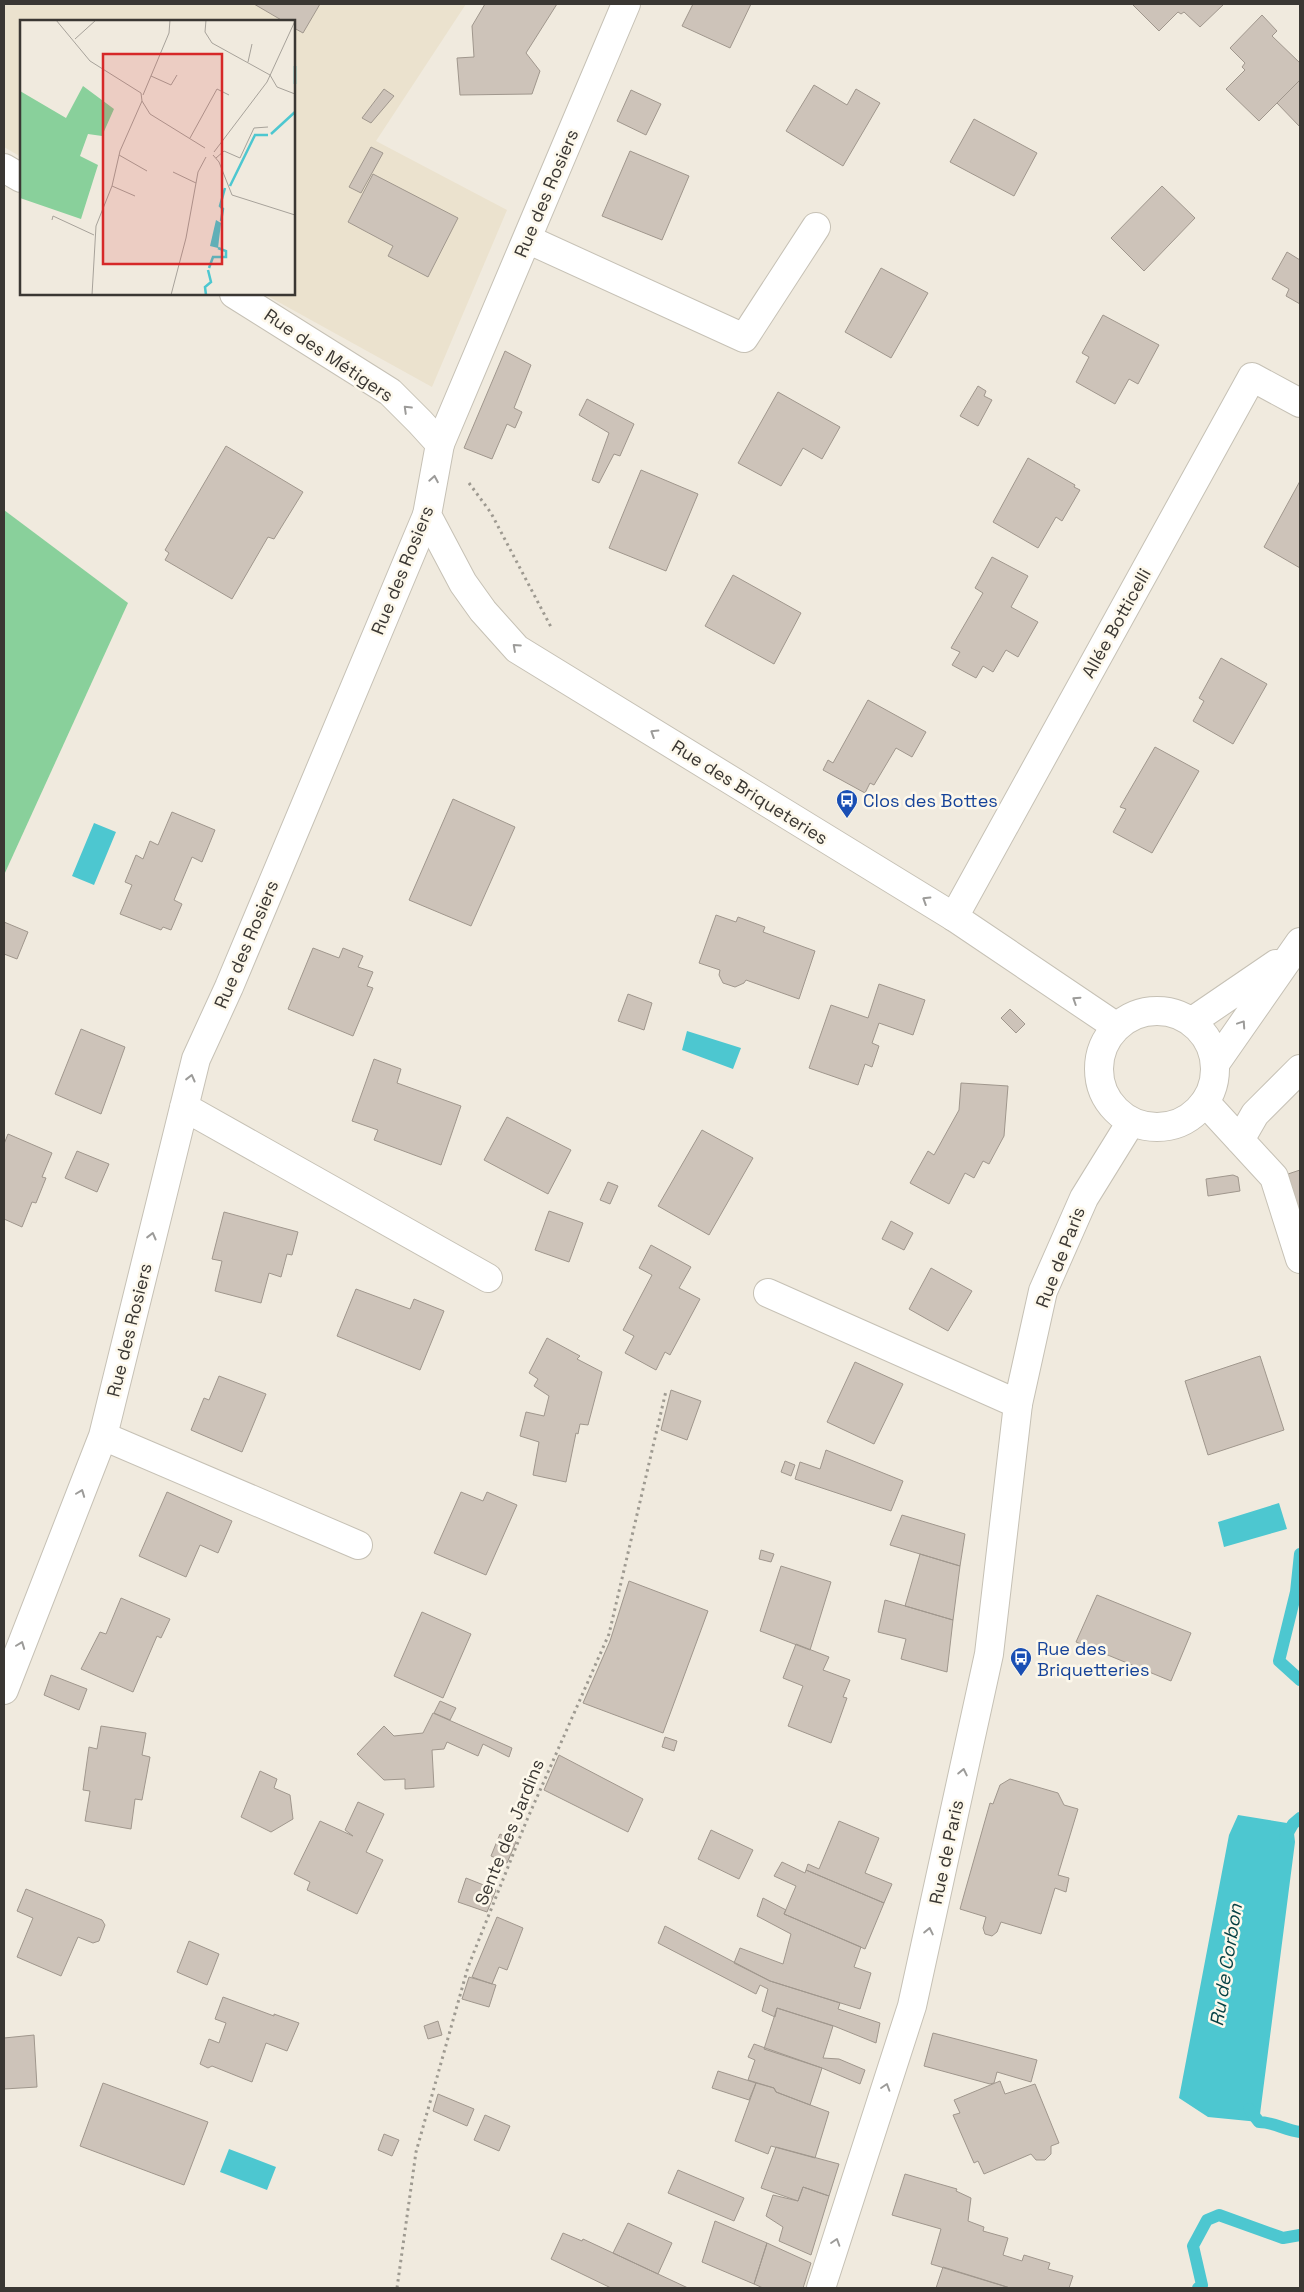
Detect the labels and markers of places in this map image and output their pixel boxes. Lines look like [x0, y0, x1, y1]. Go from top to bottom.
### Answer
bus stop icon: Clos des Bottes [835, 788, 859, 819]
place label: Clos des Bottes [863, 789, 998, 812]
place label: Rue des Briquetteries [1037, 1637, 1149, 1681]
bus stop icon: Rue des Briquetteries [1009, 1646, 1033, 1677]

